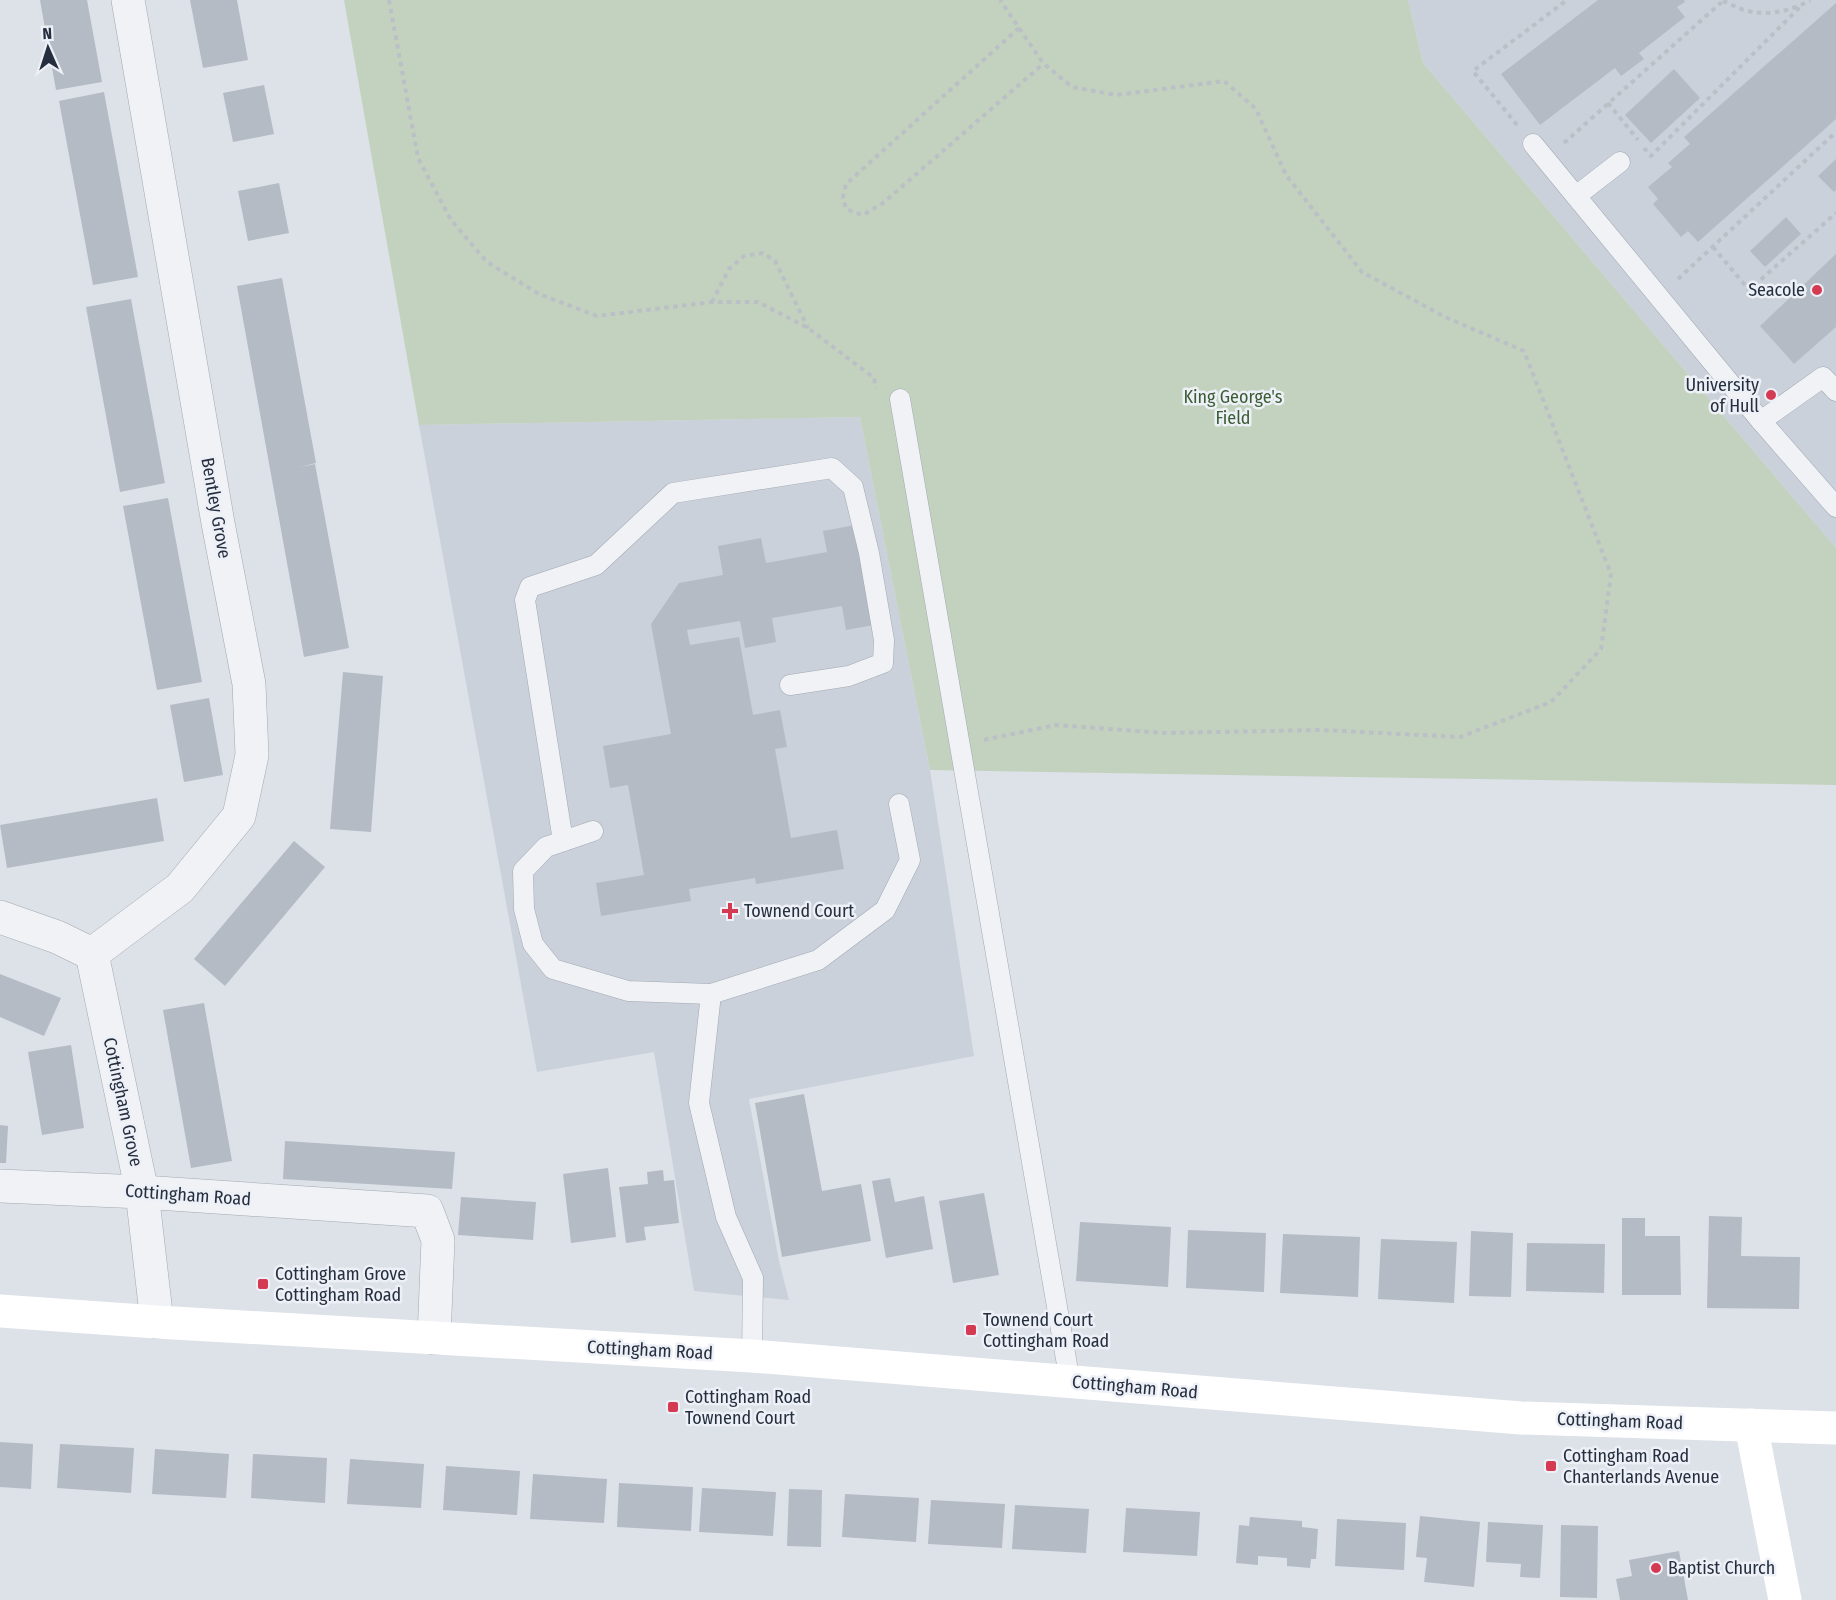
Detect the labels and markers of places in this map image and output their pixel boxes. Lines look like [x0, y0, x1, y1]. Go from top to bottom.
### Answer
place label: Seacole [1748, 279, 1805, 301]
marker: Seacole [1810, 283, 1824, 297]
place label: University of Hull [1685, 374, 1759, 417]
marker: University of Hull [1764, 388, 1778, 402]
place label: Townend Court [744, 900, 854, 922]
marker: Townend Court [721, 902, 739, 920]
place label: Cottingham Grove Cottingham Road [275, 1263, 406, 1306]
marker: Cottingham Grove Cottingham Road [256, 1277, 270, 1291]
place label: Townend Court Cottingham Road [983, 1309, 1109, 1352]
marker: Townend Court Cottingham Road [964, 1323, 978, 1337]
place label: Cottingham Road Townend Court [685, 1386, 811, 1429]
marker: Cottingham Road Townend Court [666, 1400, 680, 1414]
place label: Cottingham Road Chanterlands Avenue [1563, 1445, 1719, 1488]
marker: Cottingham Road Chanterlands Avenue [1544, 1459, 1558, 1473]
place label: Baptist Church [1668, 1557, 1775, 1579]
marker: Baptist Church [1649, 1561, 1663, 1575]

